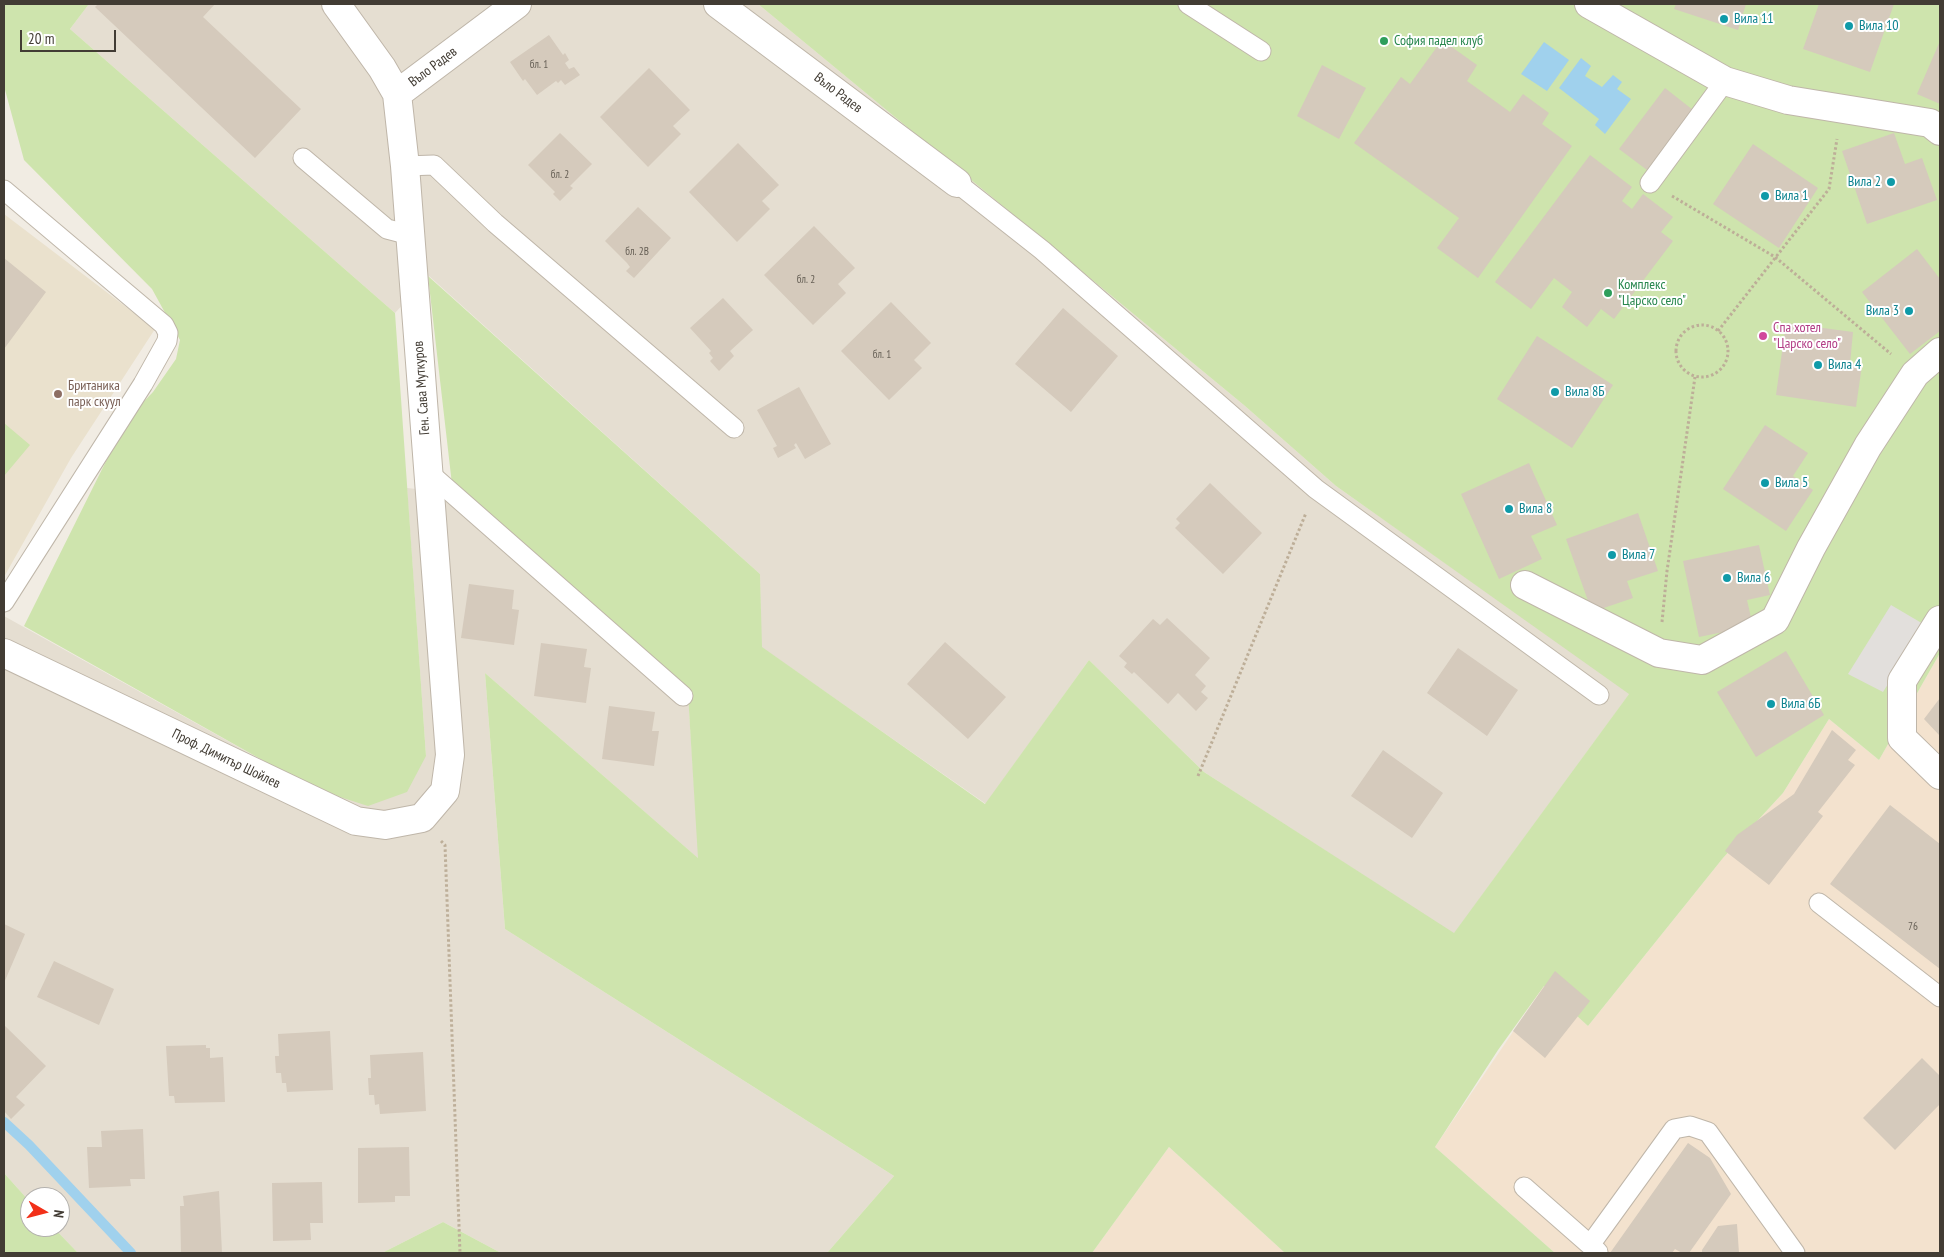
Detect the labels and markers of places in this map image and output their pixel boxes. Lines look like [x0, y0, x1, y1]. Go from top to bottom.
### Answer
place label: Вила 11 [1734, 11, 1774, 27]
marker: Вила 11 [1718, 13, 1730, 25]
place label: Вила 10 [1859, 18, 1899, 34]
marker: Вила 10 [1843, 20, 1855, 32]
place label: София падел клуб [1394, 33, 1483, 49]
marker: София падел клуб [1378, 35, 1390, 47]
place label: Вила 2 [1848, 174, 1881, 190]
marker: Вила 2 [1885, 176, 1897, 188]
place label: Вила 1 [1775, 188, 1808, 204]
marker: Вила 1 [1759, 190, 1771, 202]
place label: Комплекс "Царско село" [1618, 277, 1686, 310]
marker: Комплекс "Царско село" [1602, 287, 1614, 299]
place label: Вила 3 [1866, 303, 1899, 319]
marker: Вила 3 [1903, 305, 1915, 317]
place label: Спа хотел "Царско село" [1773, 320, 1841, 352]
marker: Спа хотел "Царско село" [1757, 330, 1769, 342]
place label: Вила 4 [1828, 357, 1861, 373]
marker: Вила 4 [1812, 359, 1824, 371]
place label: Британика парк скуул [68, 378, 121, 411]
place label: Вила 8Б [1565, 384, 1605, 400]
marker: Вила 8Б [1549, 386, 1561, 398]
marker: Британика парк скуул [52, 388, 64, 400]
place label: Вила 5 [1775, 475, 1808, 491]
marker: Вила 5 [1759, 477, 1771, 489]
place label: Вила 8 [1519, 501, 1552, 517]
marker: Вила 8 [1503, 503, 1515, 515]
place label: Вила 7 [1622, 547, 1655, 563]
marker: Вила 7 [1606, 549, 1618, 561]
place label: Вила 6 [1737, 570, 1770, 586]
marker: Вила 6 [1721, 572, 1733, 584]
place label: Вила 6Б [1781, 696, 1821, 712]
marker: Вила 6Б [1765, 698, 1777, 710]

